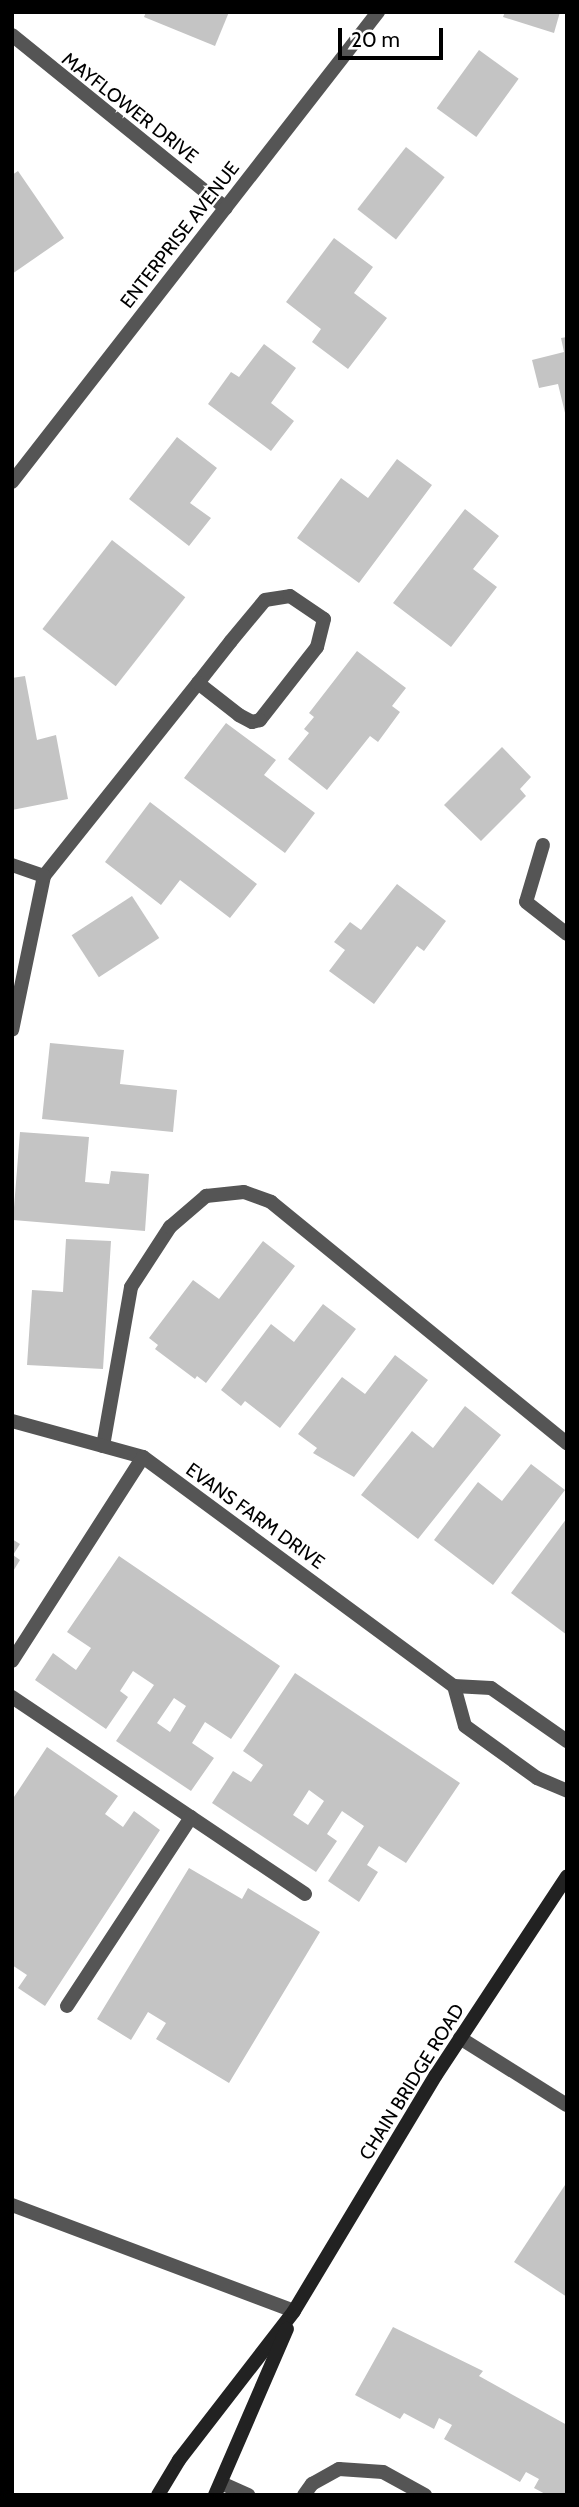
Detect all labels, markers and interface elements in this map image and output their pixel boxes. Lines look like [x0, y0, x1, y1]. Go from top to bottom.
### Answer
scale bar [341, 14, 446, 58]
text: 20 m [351, 27, 400, 52]
street label: MAYFLOWER DRIVE [57, 48, 203, 168]
street label: ENTERPRISE AVENUE [116, 157, 244, 313]
street label: EVANS FARM DRIVE [181, 1458, 329, 1574]
street label: CHAIN BRIDGE ROAD [355, 2000, 469, 2164]

